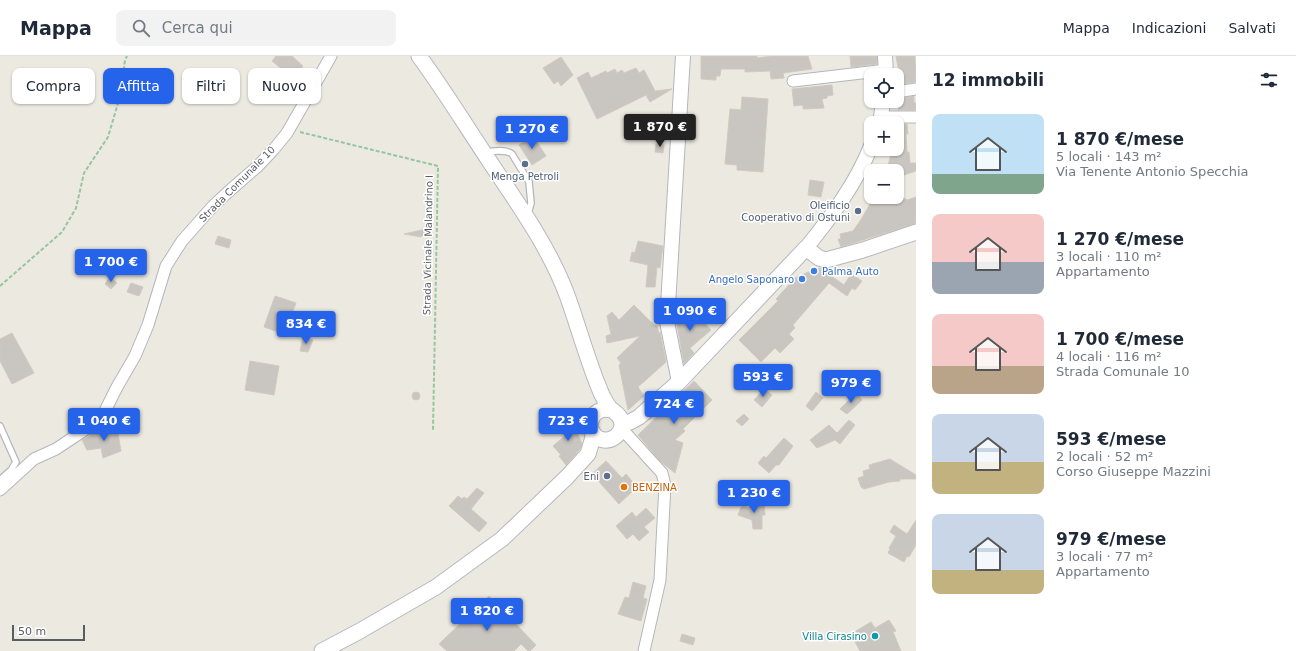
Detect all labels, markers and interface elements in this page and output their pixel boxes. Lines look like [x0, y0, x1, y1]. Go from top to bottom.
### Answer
search box [116, 10, 396, 46]
text: Mappa [20, 17, 92, 39]
icon: search [130, 17, 152, 39]
text: Cerca qui [162, 19, 233, 37]
text: Mappa [1063, 20, 1110, 36]
text: Indicazioni [1132, 20, 1206, 36]
text: Salvati [1228, 20, 1276, 36]
chip: Compra [12, 68, 95, 104]
chip: Affitta [103, 68, 174, 104]
chip: Filtri [182, 68, 240, 104]
chip: Nuovo [248, 68, 321, 104]
map controls [864, 68, 904, 204]
button: locate [864, 68, 904, 108]
icon: filters [1258, 69, 1280, 91]
text: 12 immobili [932, 70, 1044, 90]
pin: 1 870 € [623, 114, 697, 148]
pin: 1 270 € [495, 116, 569, 150]
button: + [864, 116, 904, 156]
text: 1 870 € [633, 119, 687, 134]
text: 1 270 € [505, 121, 559, 136]
text: 1 870 €/mese [1056, 129, 1184, 149]
icon: home [964, 130, 1012, 178]
street label: Strada Comunale 10 [197, 144, 277, 224]
text: 5 locali · 143 m² [1056, 149, 1162, 164]
marker: Menga Petroli [520, 159, 530, 169]
button: − [864, 164, 904, 204]
text: Via Tenente Antonio Specchia [1056, 164, 1249, 179]
place label: Menga Petroli [491, 171, 559, 182]
street label: Strada Vicinale Malandrino I [421, 175, 435, 315]
place label: Oleificio Cooperativo di Ostuni [741, 200, 850, 223]
marker: Oleificio Cooperativo di Ostuni [853, 206, 863, 216]
text: 1 270 €/mese [1056, 229, 1184, 249]
icon: home [964, 230, 1012, 278]
pin: 1 700 € [74, 249, 148, 283]
text: 3 locali · 110 m² [1056, 249, 1162, 264]
text: 1 700 € [84, 254, 138, 269]
text: Appartamento [1056, 264, 1150, 279]
marker: Palma Auto [809, 266, 819, 276]
place label: Palma Auto [822, 266, 879, 277]
place label: Angelo Saponaro [709, 274, 794, 285]
marker: Angelo Saponaro [797, 274, 807, 284]
pin: 1 090 € [653, 298, 727, 332]
text: 1 090 € [663, 303, 717, 318]
pin: 834 € [278, 311, 334, 345]
text: 834 € [286, 316, 326, 331]
text: 1 700 €/mese [1056, 329, 1184, 349]
icon: home [964, 330, 1012, 378]
text: 4 locali · 116 m² [1056, 349, 1162, 364]
pin: 593 € [735, 364, 791, 398]
text: Strada Comunale 10 [1056, 364, 1189, 379]
text: 593 € [743, 369, 783, 384]
pin: 979 € [823, 370, 879, 404]
text: 979 € [831, 375, 871, 390]
pin: 724 € [646, 391, 702, 425]
text: 724 € [654, 396, 694, 411]
pin: 1 040 € [67, 408, 141, 442]
pin: 723 € [540, 408, 596, 442]
text: 1 040 € [77, 413, 131, 428]
text: 723 € [548, 413, 588, 428]
text: 593 €/mese [1056, 429, 1166, 449]
icon: home [964, 430, 1012, 478]
text: 2 locali · 52 m² [1056, 449, 1153, 464]
text: Corso Giuseppe Mazzini [1056, 464, 1211, 479]
place label: Eni [584, 471, 599, 482]
marker: Eni [602, 471, 612, 481]
pin: 1 230 € [717, 480, 791, 514]
marker: BENZINA [619, 482, 629, 492]
place label: BENZINA [632, 482, 677, 493]
text: 1 230 € [727, 485, 781, 500]
text: 979 €/mese [1056, 529, 1166, 549]
icon: home [964, 530, 1012, 578]
text: 3 locali · 77 m² [1056, 549, 1153, 564]
text: Appartamento [1056, 564, 1150, 579]
pin: 1 820 € [450, 598, 524, 632]
text: 1 820 € [460, 603, 514, 618]
scale bar [12, 623, 85, 642]
text: 50 m [18, 625, 46, 638]
place label: Villa Cirasino [802, 631, 867, 642]
marker: Villa Cirasino [870, 631, 880, 641]

